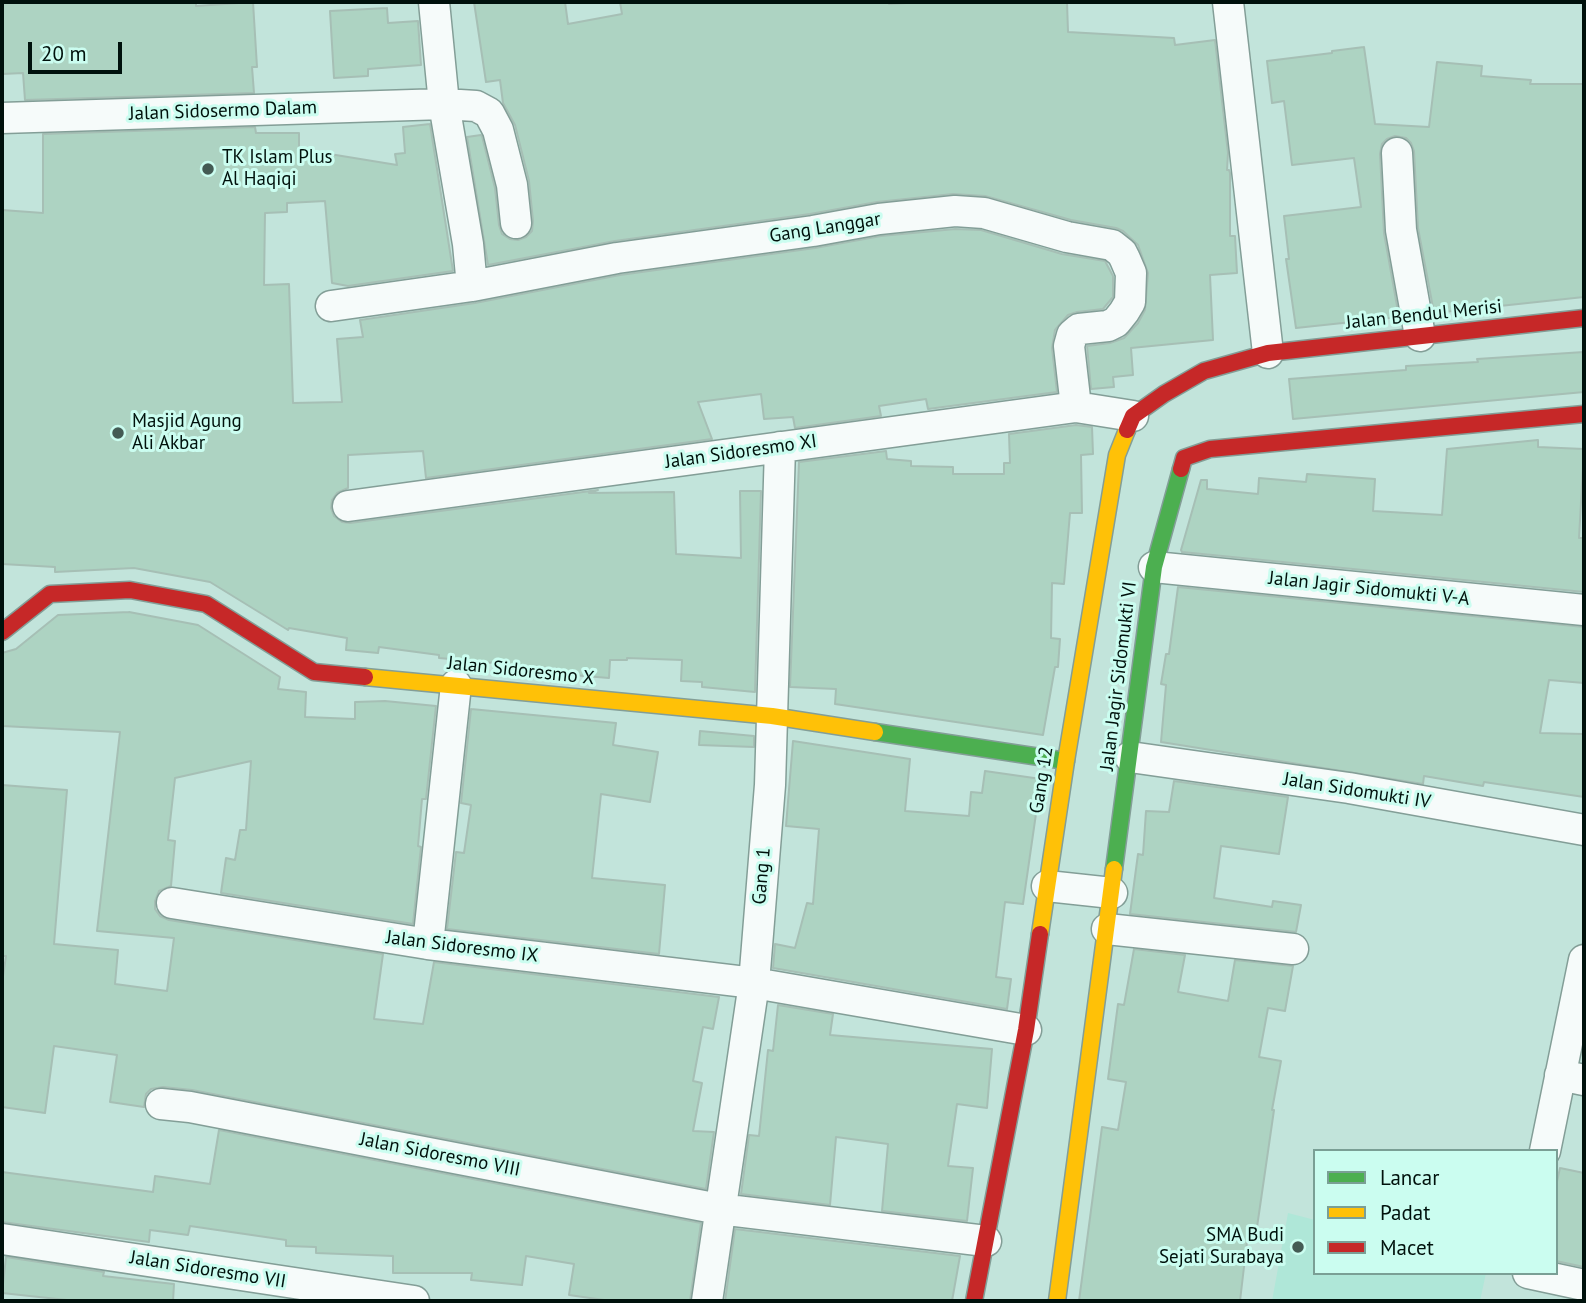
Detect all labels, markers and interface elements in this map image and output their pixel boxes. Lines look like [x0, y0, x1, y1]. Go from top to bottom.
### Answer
scale bar [32, 28, 126, 72]
text: 20 m [41, 40, 87, 67]
street label: Jalan Sidosermo Dalam [129, 96, 317, 126]
place label: TK Islam Plus Al Haqiqi [222, 147, 333, 191]
marker: TK Islam Plus Al Haqiqi [200, 161, 216, 177]
street label: Gang Langgar [768, 208, 882, 248]
street label: Jalan Bendul Merisi [1345, 295, 1503, 335]
place label: Masjid Agung Ali Akbar [132, 411, 242, 455]
marker: Masjid Agung Ali Akbar [110, 425, 126, 441]
street label: Jalan Sidoresmo XI [664, 430, 818, 474]
street label: Jalan Jagir Sidomukti V-A [1267, 567, 1471, 611]
street label: Jalan Jagir Sidomukti VI [1096, 580, 1142, 772]
street label: Jalan Sidoresmo X [446, 652, 596, 690]
street label: Gang 12 [1025, 745, 1059, 815]
street label: Jalan Sidomukti IV [1282, 768, 1432, 814]
street label: Gang 1 [748, 847, 776, 905]
street label: Jalan Sidoresmo IX [385, 926, 539, 968]
street label: Jalan Sidoresmo VIII [358, 1128, 522, 1182]
legend [1313, 1149, 1558, 1275]
text: Lancar [1380, 1164, 1439, 1191]
text: Padat [1380, 1199, 1430, 1226]
place label: SMA Budi Sejati Surabaya [1159, 1225, 1284, 1269]
text: Macet [1380, 1234, 1434, 1261]
marker: SMA Budi Sejati Surabaya [1290, 1239, 1306, 1255]
street label: Jalan Sidoresmo VII [128, 1246, 288, 1294]

